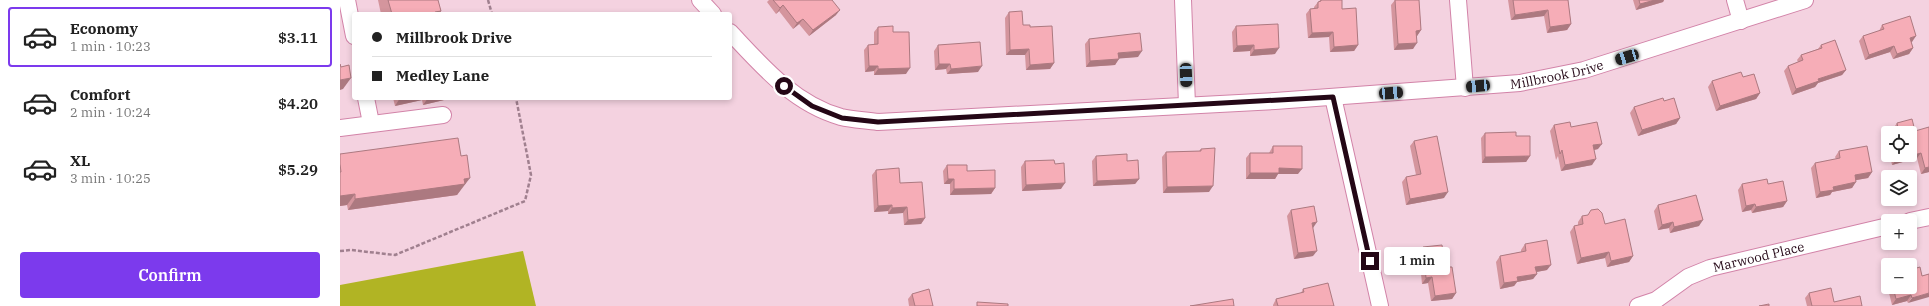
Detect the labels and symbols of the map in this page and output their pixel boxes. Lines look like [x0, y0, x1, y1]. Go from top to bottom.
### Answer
car [1614, 48, 1640, 66]
street label: Millbrook Drive [1510, 56, 1606, 93]
car [1180, 63, 1192, 87]
route start [775, 77, 793, 95]
car [1466, 79, 1490, 93]
car [1379, 86, 1403, 100]
street label: Marwood Place [1711, 238, 1806, 276]
callout: 1 min [1384, 247, 1450, 275]
route end [1361, 252, 1379, 270]

